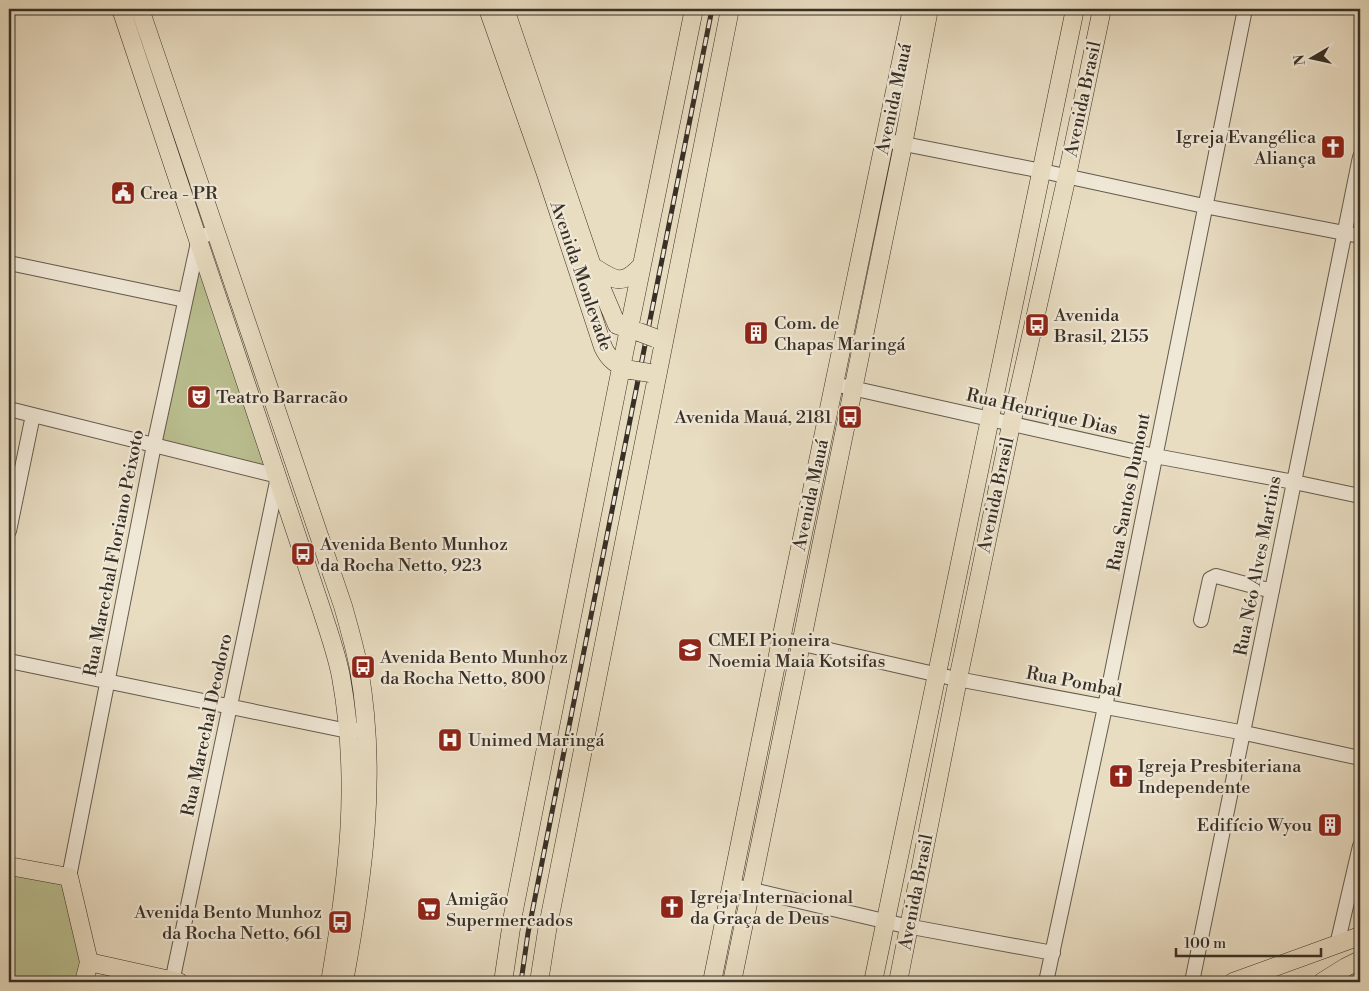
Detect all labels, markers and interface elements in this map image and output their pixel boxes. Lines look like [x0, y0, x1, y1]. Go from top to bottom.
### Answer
north arrow [1286, 32, 1336, 82]
street label: Avenida Brasil [1059, 38, 1107, 160]
street label: Avenida Mauá [871, 40, 917, 158]
text: N [1290, 53, 1310, 67]
place label: Igreja Evangélica Aliança [1176, 126, 1317, 170]
church icon: Igreja Evangélica Aliança [1320, 134, 1346, 160]
public building icon: Crea - PR [110, 180, 136, 206]
place label: Crea - PR [140, 182, 218, 205]
street label: Avenida Monlevade [544, 197, 617, 354]
place label: Avenida Brasil, 2155 [1053, 304, 1149, 348]
place label: Com. de Chapas Maringá [774, 312, 906, 356]
bus stop icon: Avenida Brasil, 2155 [1024, 312, 1050, 338]
building icon: Com. de Chapas Maringá [743, 320, 769, 346]
street label: Rua Henrique Dias [964, 383, 1120, 441]
theatre icon: Teatro Barracão [186, 384, 212, 410]
place label: Teatro Barracão [216, 386, 348, 409]
bus stop icon: Avenida Mauá, 2181 [837, 404, 863, 430]
place label: Avenida Mauá, 2181 [673, 406, 832, 429]
street label: Rua Santos Dumont [1102, 410, 1156, 573]
street label: Rua Marechal Floriano Peixoto [79, 428, 149, 678]
street label: Avenida Brasil [972, 434, 1020, 556]
street label: Avenida Mauá [788, 436, 834, 554]
street label: Rua Néo Alves Martins [1229, 474, 1287, 658]
place label: Avenida Bento Munhoz da Rocha Netto, 923 [319, 533, 508, 577]
bus stop icon: Avenida Bento Munhoz da Rocha Netto, 923 [290, 541, 316, 567]
place label: CMEI Pioneira Noemia Maia Kotsifas [708, 629, 885, 673]
street label: Rua Marechal Deodoro [176, 632, 238, 818]
school or university icon: CMEI Pioneira Noemia Maia Kotsifas [677, 637, 703, 663]
place label: Avenida Bento Munhoz da Rocha Netto, 800 [379, 646, 568, 690]
bus stop icon: Avenida Bento Munhoz da Rocha Netto, 800 [350, 654, 376, 680]
street label: Rua Pombal [1024, 661, 1125, 703]
hospital icon: Unimed Maringá [437, 727, 463, 753]
place label: Unimed Maringá [468, 729, 605, 752]
place label: Igreja Presbiteriana Independente [1138, 755, 1302, 799]
church icon: Igreja Presbiteriana Independente [1108, 763, 1134, 789]
building icon: Edifício Wyou [1317, 812, 1343, 838]
place label: Edifício Wyou [1197, 814, 1313, 837]
street label: Avenida Brasil [893, 831, 939, 953]
place label: Igreja Internacional da Graça de Deus [690, 886, 854, 930]
place label: Amigão Supermercados [445, 888, 573, 932]
church icon: Igreja Internacional da Graça de Deus [659, 894, 685, 920]
supermarket icon: Amigão Supermercados [416, 896, 442, 922]
place label: Avenida Bento Munhoz da Rocha Netto, 661 [133, 901, 322, 945]
bus stop icon: Avenida Bento Munhoz da Rocha Netto, 661 [327, 909, 353, 935]
scale bar [1176, 926, 1322, 958]
text: 100 m [1184, 934, 1226, 953]

